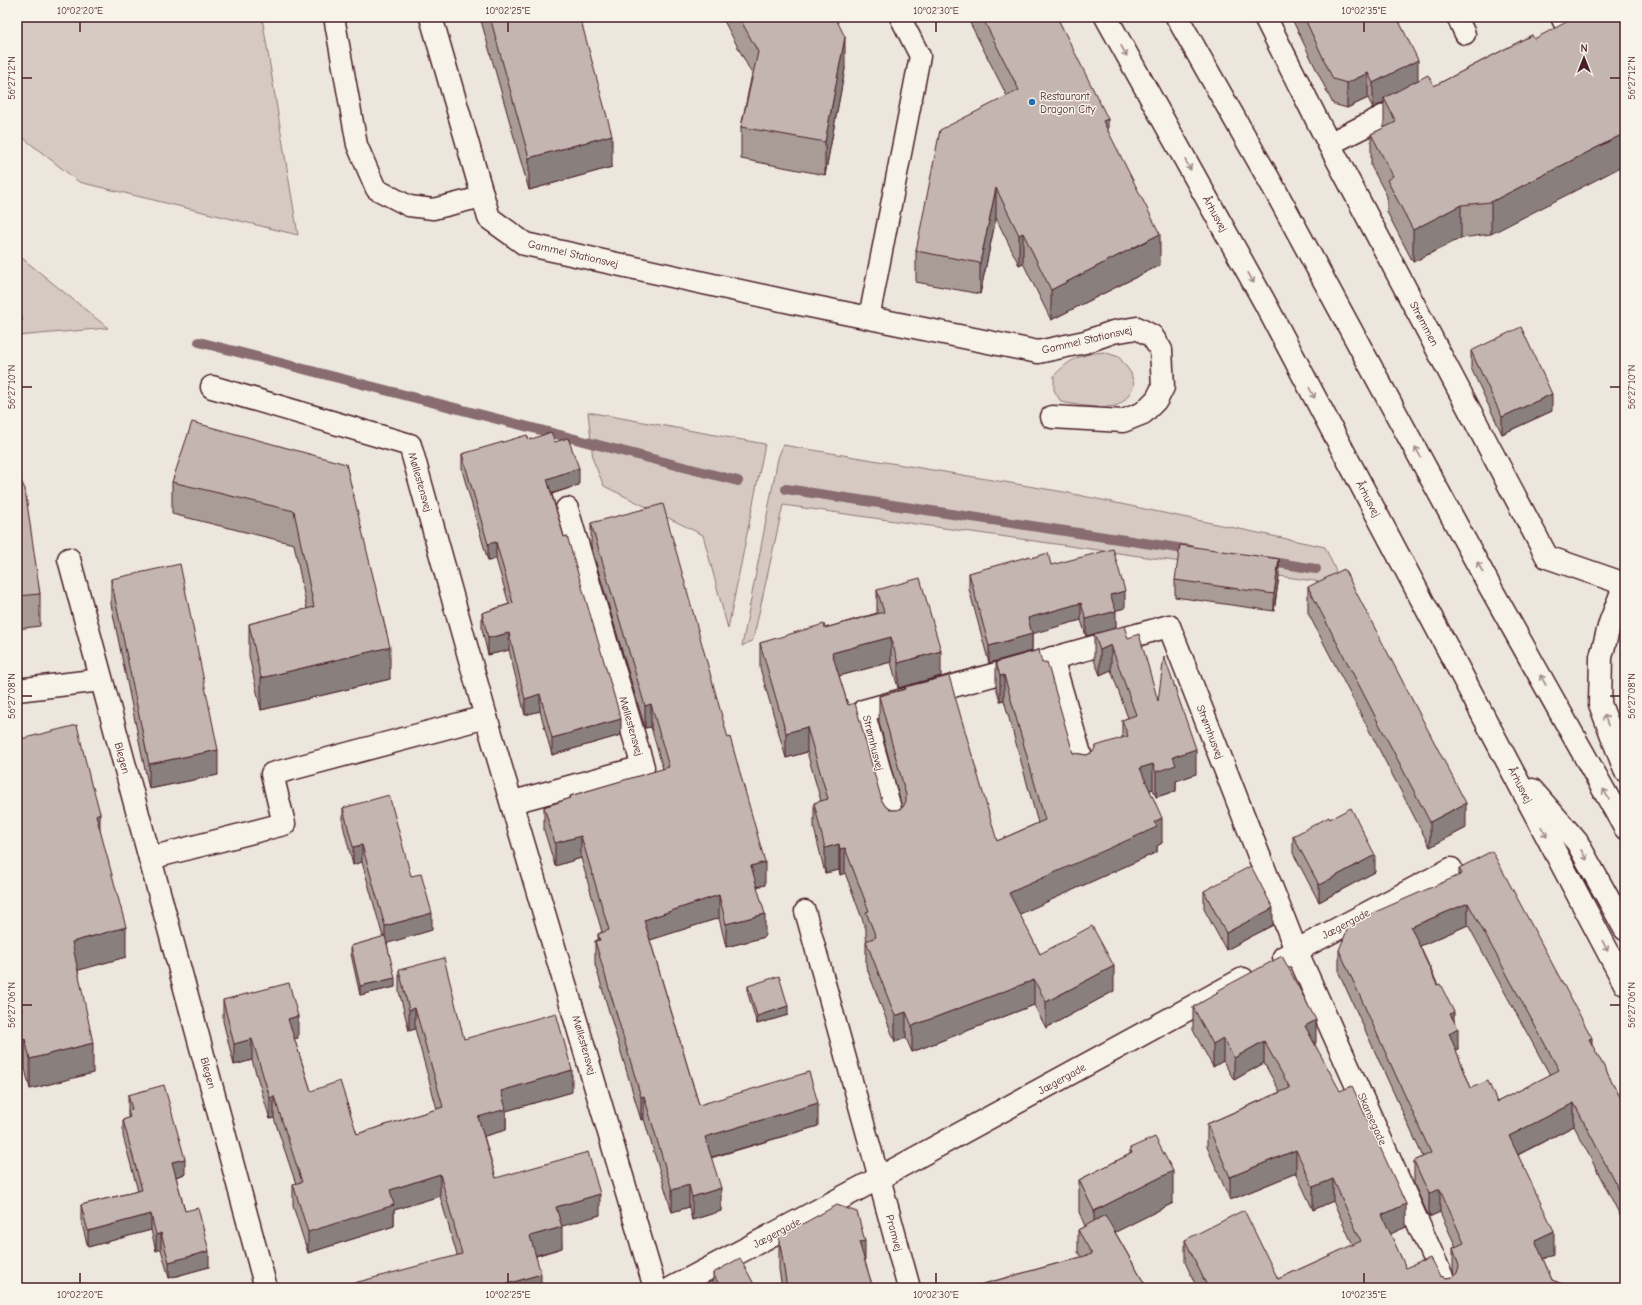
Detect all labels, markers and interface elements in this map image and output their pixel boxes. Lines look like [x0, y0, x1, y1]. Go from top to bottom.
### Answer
text: 10°02'20"E [57, 5, 103, 17]
text: 10°02'25"E [485, 5, 531, 17]
text: 10°02'30"E [913, 5, 959, 17]
text: 10°02'35"E [1341, 5, 1387, 17]
north arrow [1564, 38, 1604, 78]
text: N [1580, 42, 1588, 55]
one-way arrow [1121, 45, 1129, 57]
text: 56°27'12"N [6, 56, 18, 100]
text: 56°27'12"N [1626, 56, 1638, 100]
place label: Restaurant Dragon City [1040, 90, 1096, 116]
marker: Restaurant Dragon City [1027, 97, 1037, 107]
one-way arrow [1184, 159, 1192, 171]
street label: Århusvej [1200, 193, 1232, 234]
street label: Gammel Stationsvej [526, 237, 620, 271]
one-way arrow [1247, 272, 1255, 284]
street label: Strømmen [1407, 299, 1441, 349]
street label: Gammel Stationsvej [1040, 323, 1134, 357]
text: 56°27'10"N [6, 365, 18, 409]
text: 56°27'10"N [1626, 365, 1638, 409]
one-way arrow [1309, 387, 1317, 399]
one-way arrow [1413, 447, 1421, 459]
street label: Møllestensvej [405, 451, 435, 513]
street label: Århusvej [1353, 478, 1385, 519]
one-way arrow [1475, 561, 1483, 573]
text: 56°27'08"N [6, 673, 18, 719]
text: 56°27'08"N [1626, 673, 1638, 719]
one-way arrow [1538, 674, 1546, 686]
street label: Møllestensvej [616, 695, 646, 757]
street label: Strømhusvej [1194, 703, 1226, 761]
street label: Strømhusvej [860, 714, 886, 772]
one-way arrow [1602, 715, 1610, 727]
street label: Blegen [112, 741, 132, 775]
street label: Århusvej [1505, 764, 1537, 805]
one-way arrow [1602, 788, 1609, 800]
one-way arrow [1541, 825, 1548, 837]
one-way arrow [1581, 849, 1589, 861]
street label: Jægergade [1320, 906, 1373, 942]
one-way arrow [1602, 940, 1609, 952]
text: 56°27'06"N [6, 982, 18, 1028]
text: 56°27'06"N [1626, 982, 1638, 1028]
street label: Møllestensvej [569, 1014, 599, 1076]
street label: Blegen [198, 1056, 218, 1090]
street label: Jægergade [1036, 1060, 1088, 1097]
street label: Skansegade [1355, 1091, 1389, 1148]
street label: Pramvej [883, 1213, 905, 1253]
street label: Jægergade [751, 1215, 804, 1251]
text: 10°02'20"E [57, 1289, 103, 1301]
text: 10°02'25"E [485, 1289, 531, 1301]
text: 10°02'30"E [913, 1289, 959, 1301]
text: 10°02'35"E [1341, 1289, 1387, 1301]

